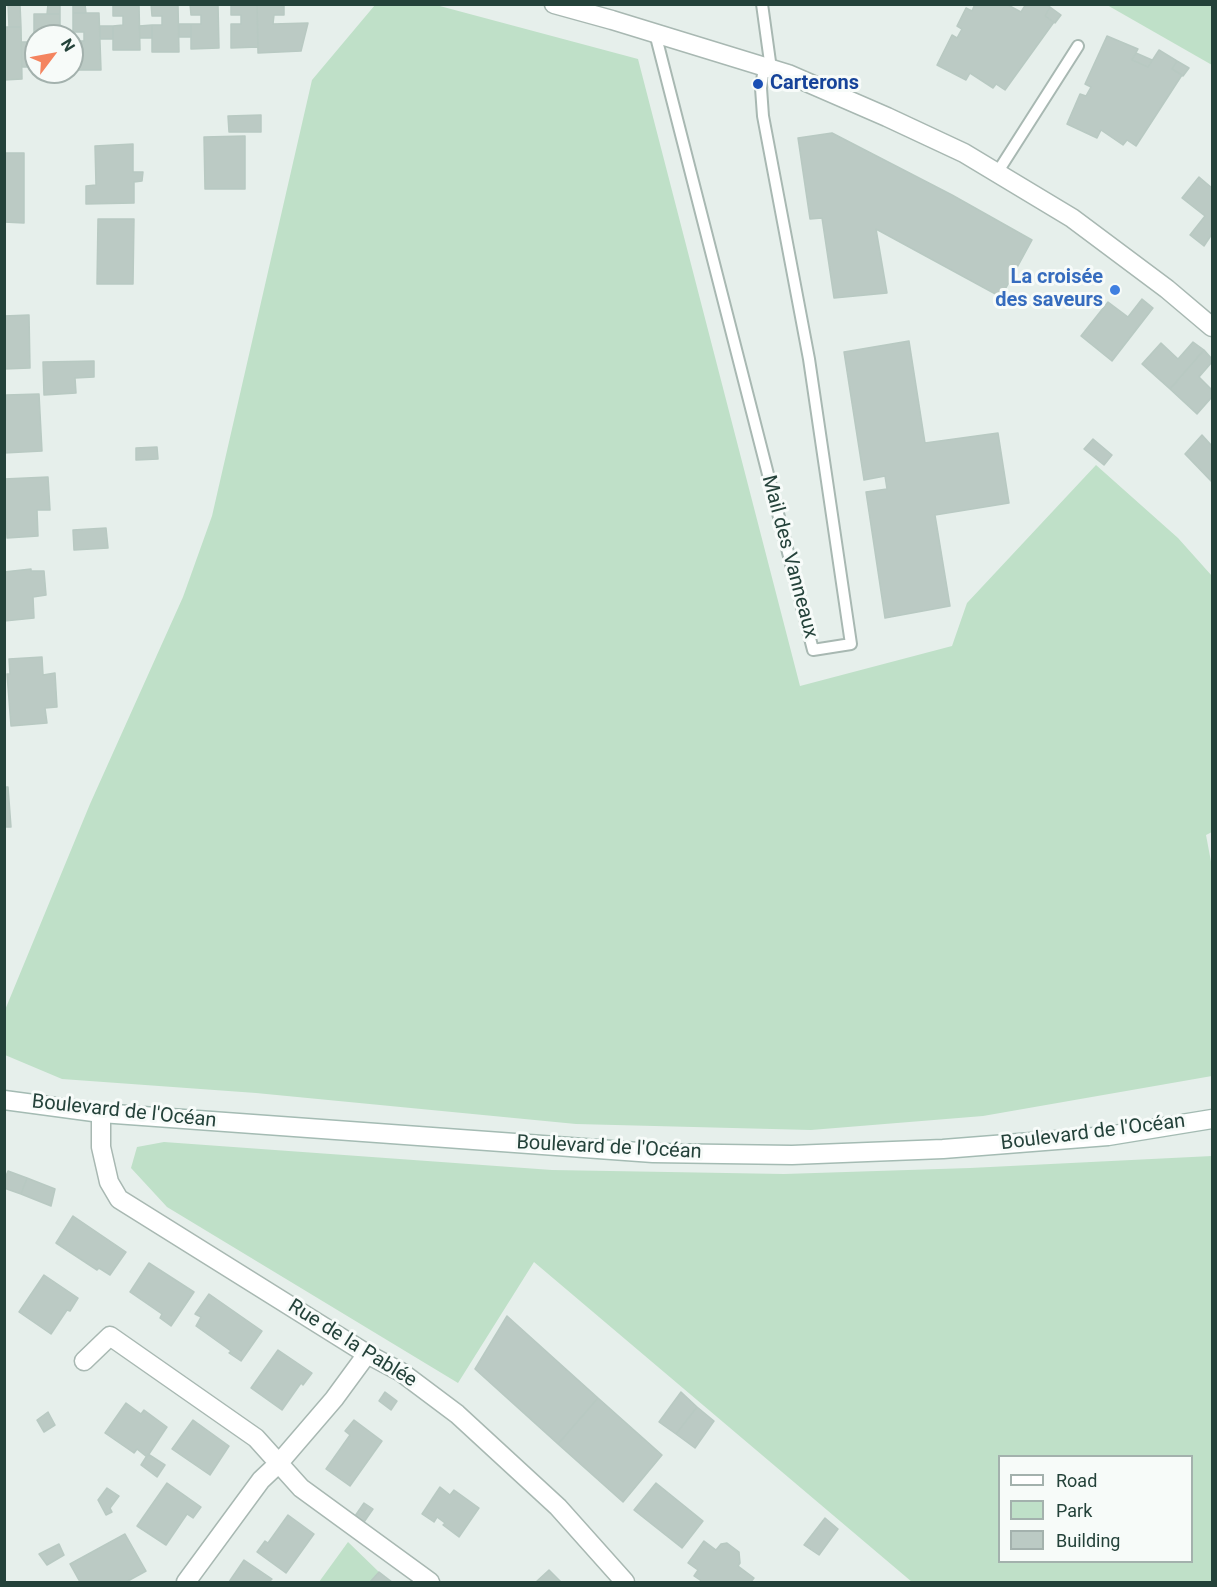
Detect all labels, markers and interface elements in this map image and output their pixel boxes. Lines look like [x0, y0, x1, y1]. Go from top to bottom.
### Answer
north arrow [24, 24, 84, 84]
text: N [57, 35, 79, 55]
place label: Carterons [770, 72, 859, 96]
marker: Carterons [751, 77, 765, 91]
place label: La croisée des saveurs [995, 266, 1103, 313]
marker: La croisée des saveurs [1108, 283, 1122, 297]
street label: Mail des Vanneaux [756, 473, 822, 641]
street label: Boulevard de l'Océan [31, 1090, 217, 1134]
street label: Boulevard de l'Océan [1000, 1110, 1186, 1156]
street label: Boulevard de l'Océan [516, 1131, 702, 1165]
street label: Rue de la Pablée [283, 1295, 421, 1393]
legend [998, 1455, 1193, 1563]
text: Road [1056, 1470, 1097, 1491]
text: Park [1056, 1500, 1092, 1521]
text: Building [1056, 1530, 1120, 1551]

